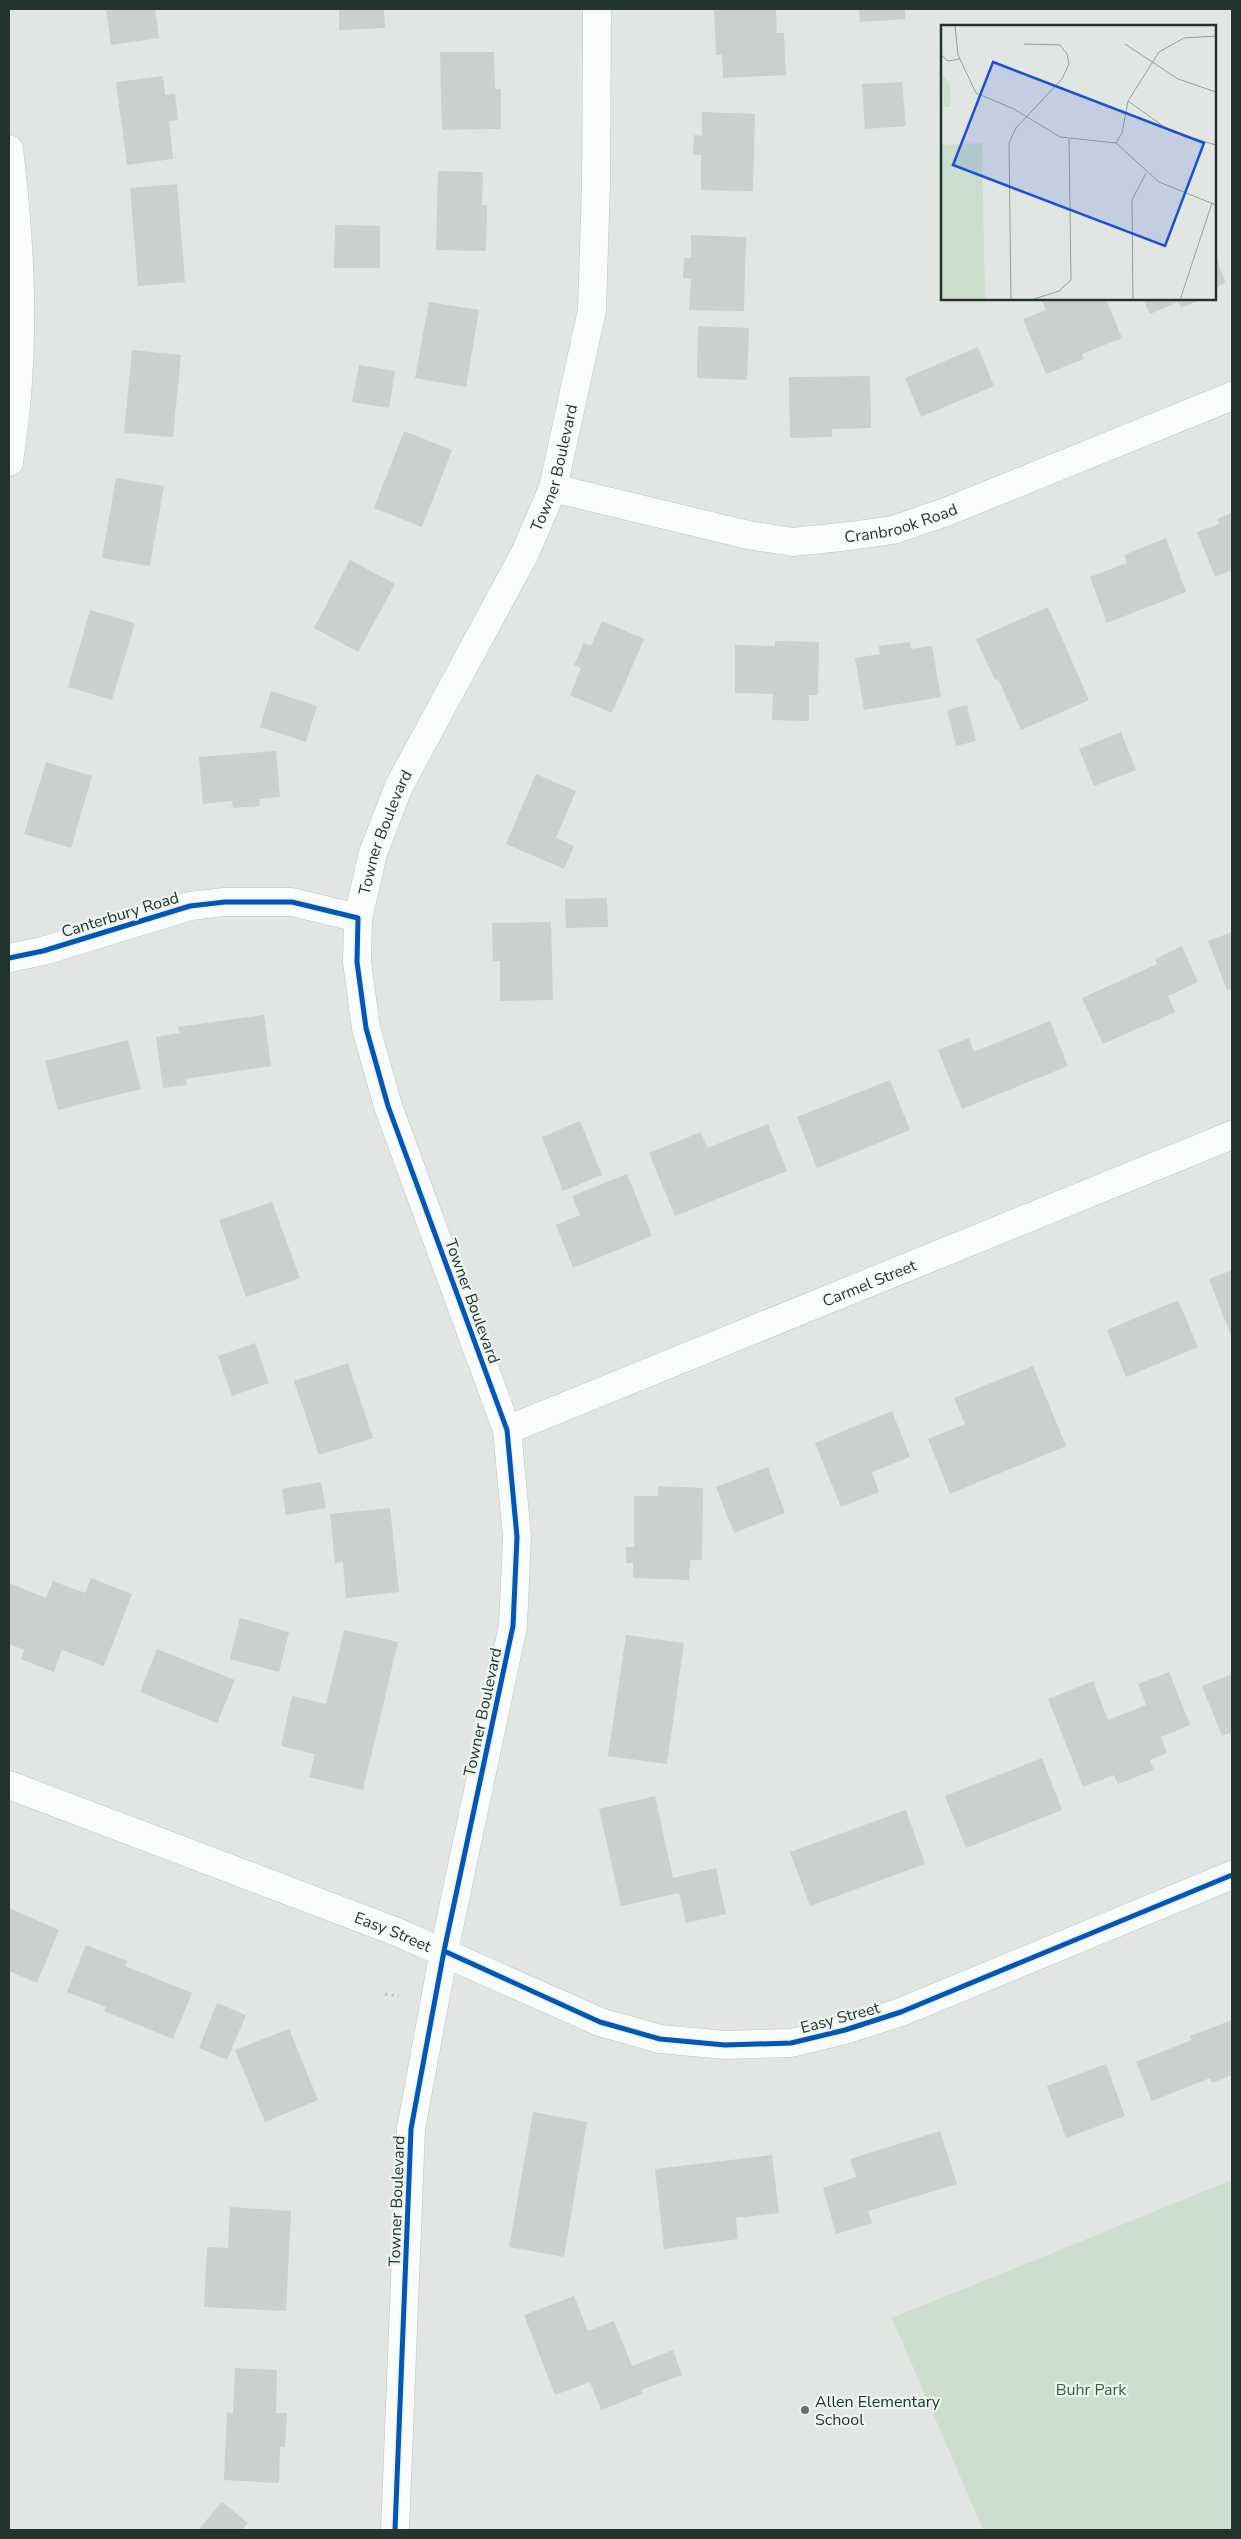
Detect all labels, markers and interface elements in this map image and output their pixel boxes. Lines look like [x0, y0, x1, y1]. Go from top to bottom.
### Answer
inset map [941, 25, 1216, 300]
street label: Towner Boulevard [526, 402, 583, 535]
street label: Cranbrook Road [843, 498, 961, 549]
street label: Towner Boulevard [354, 766, 418, 897]
street label: Canterbury Road [59, 887, 182, 943]
street label: Towner Boulevard [439, 1236, 505, 1367]
street label: Carmel Street [819, 1254, 920, 1313]
street label: Towner Boulevard [459, 1646, 507, 1779]
street label: Easy Street [351, 1907, 435, 1958]
street label: Easy Street [798, 1997, 883, 2039]
street label: Towner Boulevard [384, 2135, 410, 2267]
park label: Buhr Park [1056, 2379, 1127, 2401]
place label: Allen Elementary School [815, 2391, 941, 2431]
marker: Allen Elementary School [799, 2404, 811, 2416]

